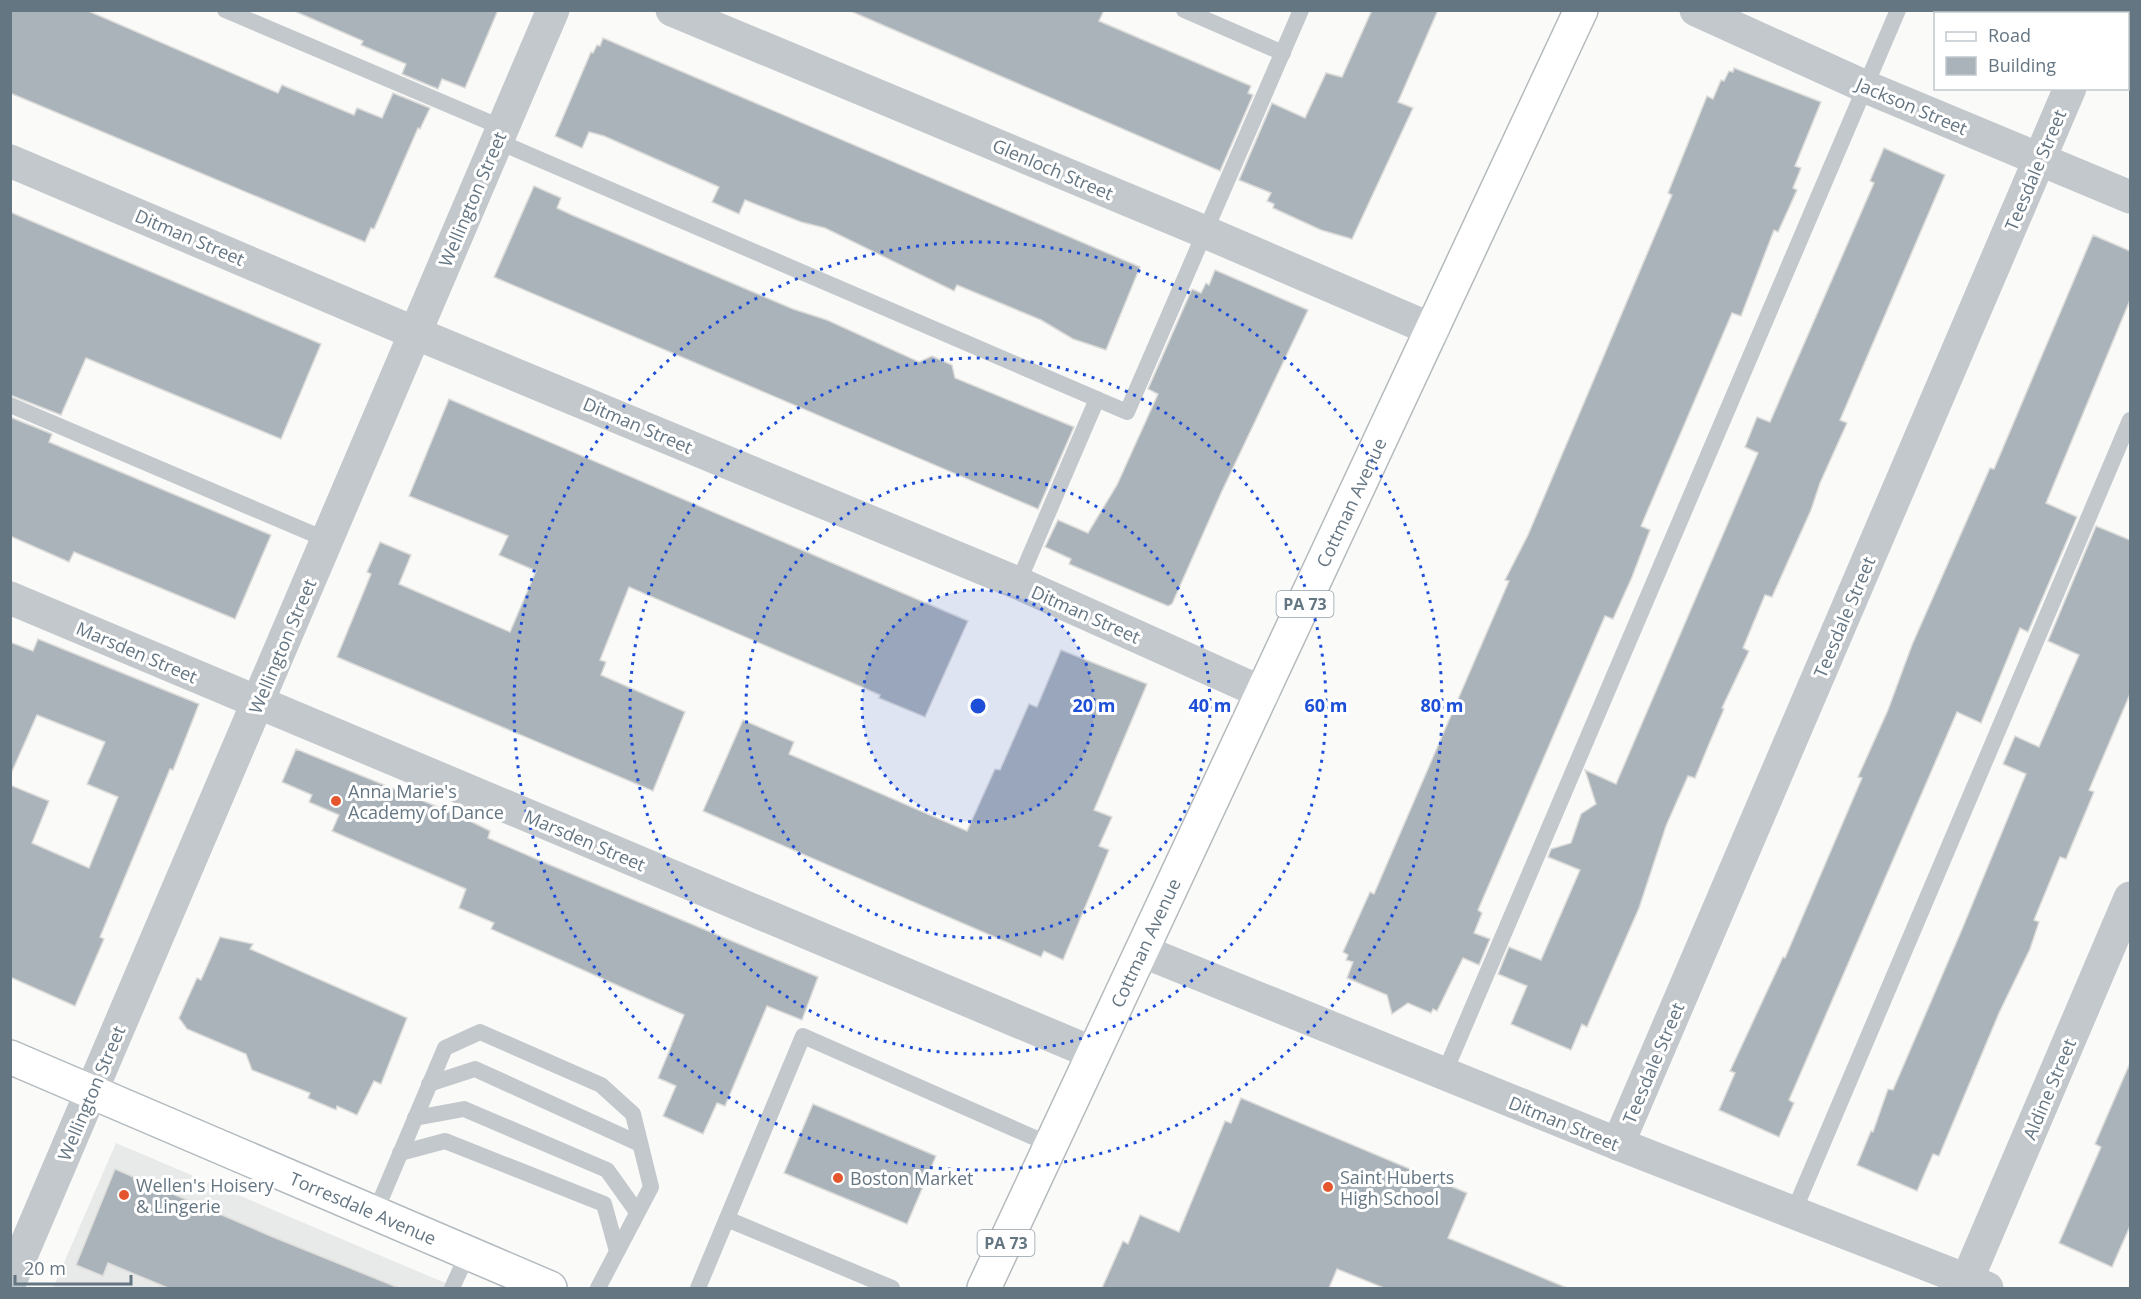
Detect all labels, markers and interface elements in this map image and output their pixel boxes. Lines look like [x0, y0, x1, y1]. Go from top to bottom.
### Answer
legend [1934, 12, 2129, 90]
text: Road [1988, 23, 2031, 47]
text: Building [1988, 53, 2056, 77]
street label: Jackson Street [1851, 71, 1971, 140]
street label: Teesdale Street [1999, 106, 2071, 234]
street label: Wellington Street [433, 128, 511, 270]
street label: Glenloch Street [989, 133, 1117, 205]
street label: Ditman Street [132, 203, 248, 271]
street label: Ditman Street [580, 391, 696, 459]
street label: Cottman Avenue [1310, 434, 1391, 571]
street label: Teesdale Street [1808, 553, 1880, 681]
street label: Wellington Street [243, 575, 321, 717]
street label: Ditman Street [1028, 579, 1144, 649]
road number: PA 73 [1276, 591, 1334, 617]
street label: Marsden Street [73, 616, 201, 688]
text: 20 m [1073, 693, 1115, 717]
text: 40 m [1189, 693, 1231, 717]
text: 60 m [1305, 693, 1347, 717]
text: 80 m [1421, 693, 1463, 717]
centre of rings [968, 696, 988, 716]
place label: Anna Marie's Academy of Dance [348, 779, 504, 824]
marker: Anna Marie's Academy of Dance [329, 794, 343, 808]
street label: Marsden Street [521, 804, 649, 876]
street label: Cottman Avenue [1105, 874, 1186, 1011]
street label: Teesdale Street [1617, 999, 1689, 1127]
street label: Wellington Street [52, 1022, 130, 1164]
street label: Aldine Street [2017, 1035, 2081, 1143]
street label: Ditman Street [1505, 1090, 1623, 1156]
place label: Saint Huberts High School [1340, 1165, 1454, 1210]
street label: Torresdale Avenue [286, 1166, 440, 1250]
place label: Boston Market [850, 1166, 974, 1190]
marker: Boston Market [831, 1171, 845, 1185]
place label: Wellen's Hoisery & Lingerie [136, 1173, 275, 1218]
marker: Saint Huberts High School [1321, 1180, 1335, 1194]
marker: Wellen's Hoisery & Lingerie [117, 1188, 131, 1202]
road number: PA 73 [978, 1230, 1034, 1256]
scale bar [15, 1248, 130, 1286]
text: 20 m [24, 1256, 66, 1280]

